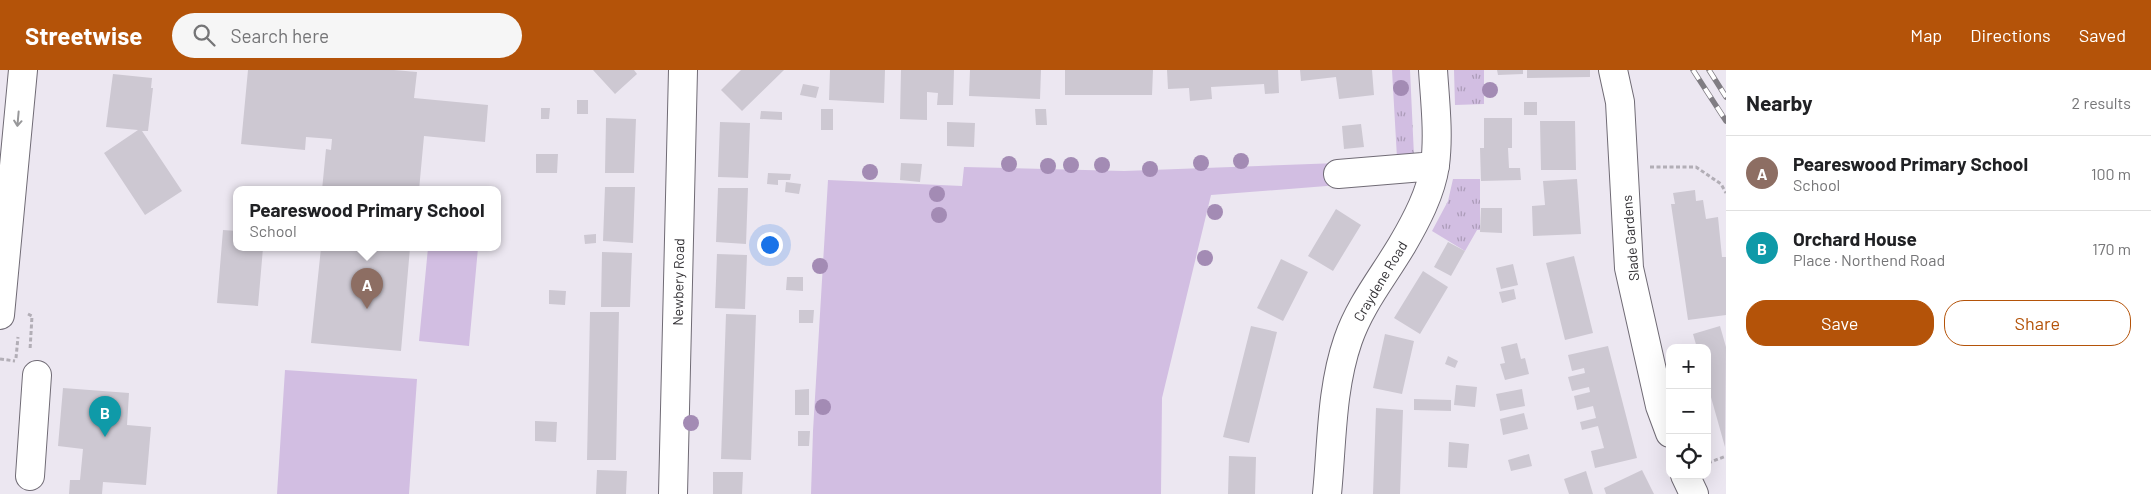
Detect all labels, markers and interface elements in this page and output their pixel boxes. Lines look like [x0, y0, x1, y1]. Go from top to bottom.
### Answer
search box [172, 13, 522, 58]
text: Streetwise [25, 21, 142, 50]
icon: search [190, 21, 218, 49]
text: Search here [230, 24, 329, 47]
text: Map [1910, 24, 1942, 46]
text: Directions [1970, 24, 2051, 46]
text: Saved [2079, 24, 2126, 46]
text: Nearby [1746, 90, 1812, 115]
text: 2 results [2072, 93, 2131, 112]
one-way arrow [13, 110, 23, 126]
text: Peareswood Primary School [1793, 152, 2028, 175]
text: A [1757, 164, 1767, 183]
text: 100 m [2091, 164, 2131, 183]
text: School [1793, 175, 1840, 194]
popup [233, 186, 501, 251]
street label: Slade Gardens [1618, 194, 1642, 282]
text: Peareswood Primary School [249, 198, 485, 221]
text: School [249, 221, 297, 240]
text: Orchard House [1793, 227, 1917, 250]
your location [757, 232, 783, 258]
street label: Newbery Road [669, 238, 687, 326]
street label: Craydene Road [1349, 238, 1411, 324]
text: B [1757, 239, 1767, 258]
text: 170 m [2092, 239, 2131, 258]
text: Place · Northend Road [1793, 250, 1945, 269]
pin: A [351, 268, 383, 309]
button: Save [1746, 300, 1934, 346]
button: Share [1944, 300, 2131, 346]
map controls [1666, 344, 1711, 479]
button: + [1666, 344, 1711, 389]
button: − [1666, 389, 1711, 434]
pin: B [89, 396, 121, 437]
button: locate [1666, 434, 1711, 479]

